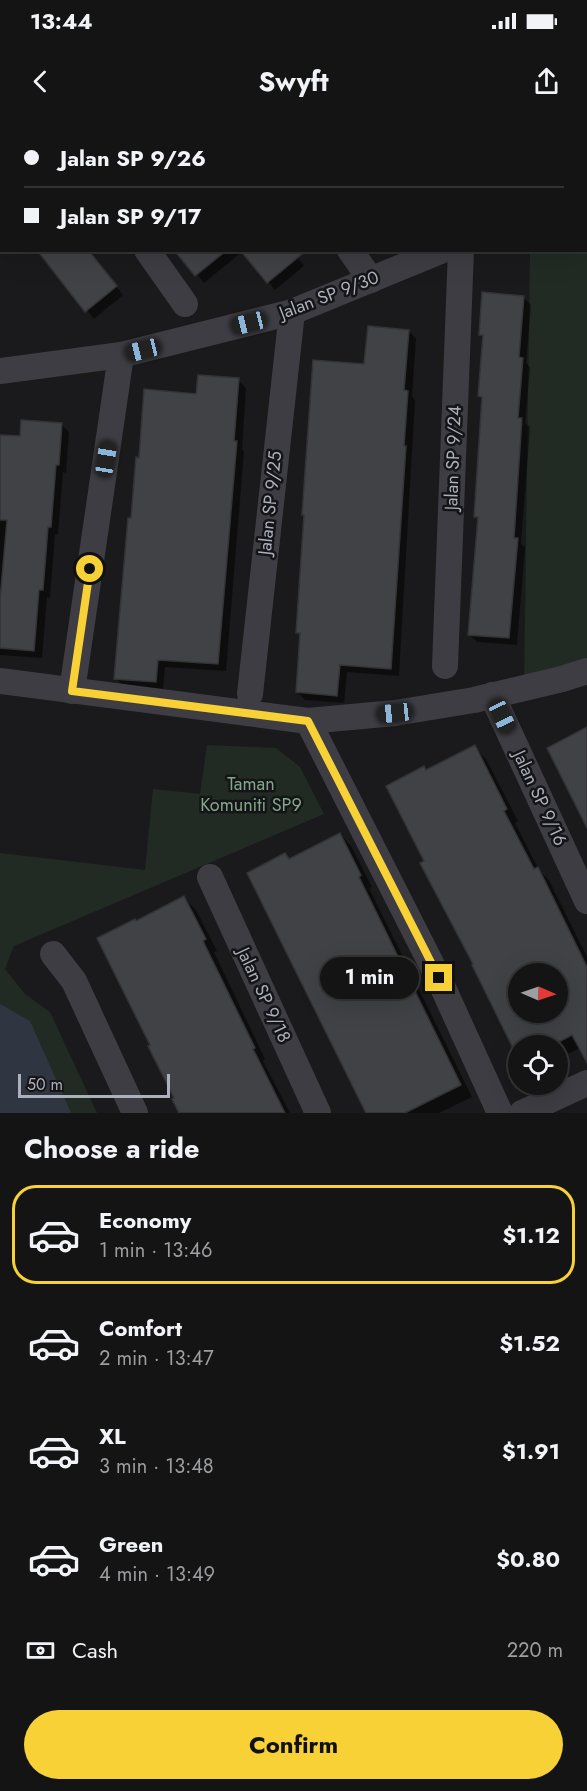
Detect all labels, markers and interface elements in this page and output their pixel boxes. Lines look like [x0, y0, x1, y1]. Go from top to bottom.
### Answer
text: 13:44 [30, 5, 93, 37]
text: Swyft [258, 62, 329, 101]
icon: back [24, 65, 57, 98]
icon: share [530, 65, 563, 98]
text: Jalan SP 9/26 [60, 142, 206, 174]
text: Jalan SP 9/17 [60, 200, 201, 232]
street label: Jalan SP 9/30 [274, 264, 383, 327]
car [229, 310, 269, 336]
car [123, 337, 163, 363]
street label: Jalan SP 9/24 [438, 405, 468, 513]
car [94, 440, 118, 478]
street label: Jalan SP 9/25 [251, 450, 288, 558]
route start [76, 555, 103, 582]
car [486, 696, 518, 736]
car [376, 702, 414, 724]
street label: Jalan SP 9/16 [506, 744, 573, 850]
park label: Taman Komuniti SP9 [200, 771, 302, 818]
street label: Jalan SP 9/18 [230, 941, 297, 1047]
callout: 1 min [319, 957, 418, 999]
text: 1 min [345, 963, 394, 992]
north arrow [508, 963, 568, 1023]
map controls [508, 963, 568, 1095]
route end [425, 964, 452, 991]
button: locate [508, 1035, 568, 1095]
scale bar [18, 1071, 170, 1098]
text: 50 m [27, 1073, 63, 1096]
text: Choose a ride [24, 1129, 199, 1168]
text: Economy [99, 1204, 191, 1236]
icon: car [27, 1208, 81, 1262]
text: $1.12 [502, 1219, 560, 1251]
text: 1 min · 13:46 [99, 1236, 212, 1265]
text: Comfort [99, 1312, 182, 1344]
icon: car [27, 1316, 81, 1370]
text: $1.52 [499, 1327, 560, 1359]
text: 2 min · 13:47 [99, 1344, 214, 1373]
text: XL [99, 1420, 126, 1452]
icon: car [27, 1424, 81, 1478]
text: $1.91 [502, 1435, 560, 1467]
text: 3 min · 13:48 [99, 1452, 214, 1481]
text: Green [99, 1528, 163, 1560]
icon: car [27, 1532, 81, 1586]
text: $0.80 [496, 1543, 560, 1575]
text: 4 min · 13:49 [99, 1560, 215, 1589]
icon: cash [24, 1634, 57, 1667]
text: Cash [72, 1634, 118, 1666]
text: 220 m [507, 1636, 563, 1665]
button: Confirm [24, 1710, 563, 1779]

